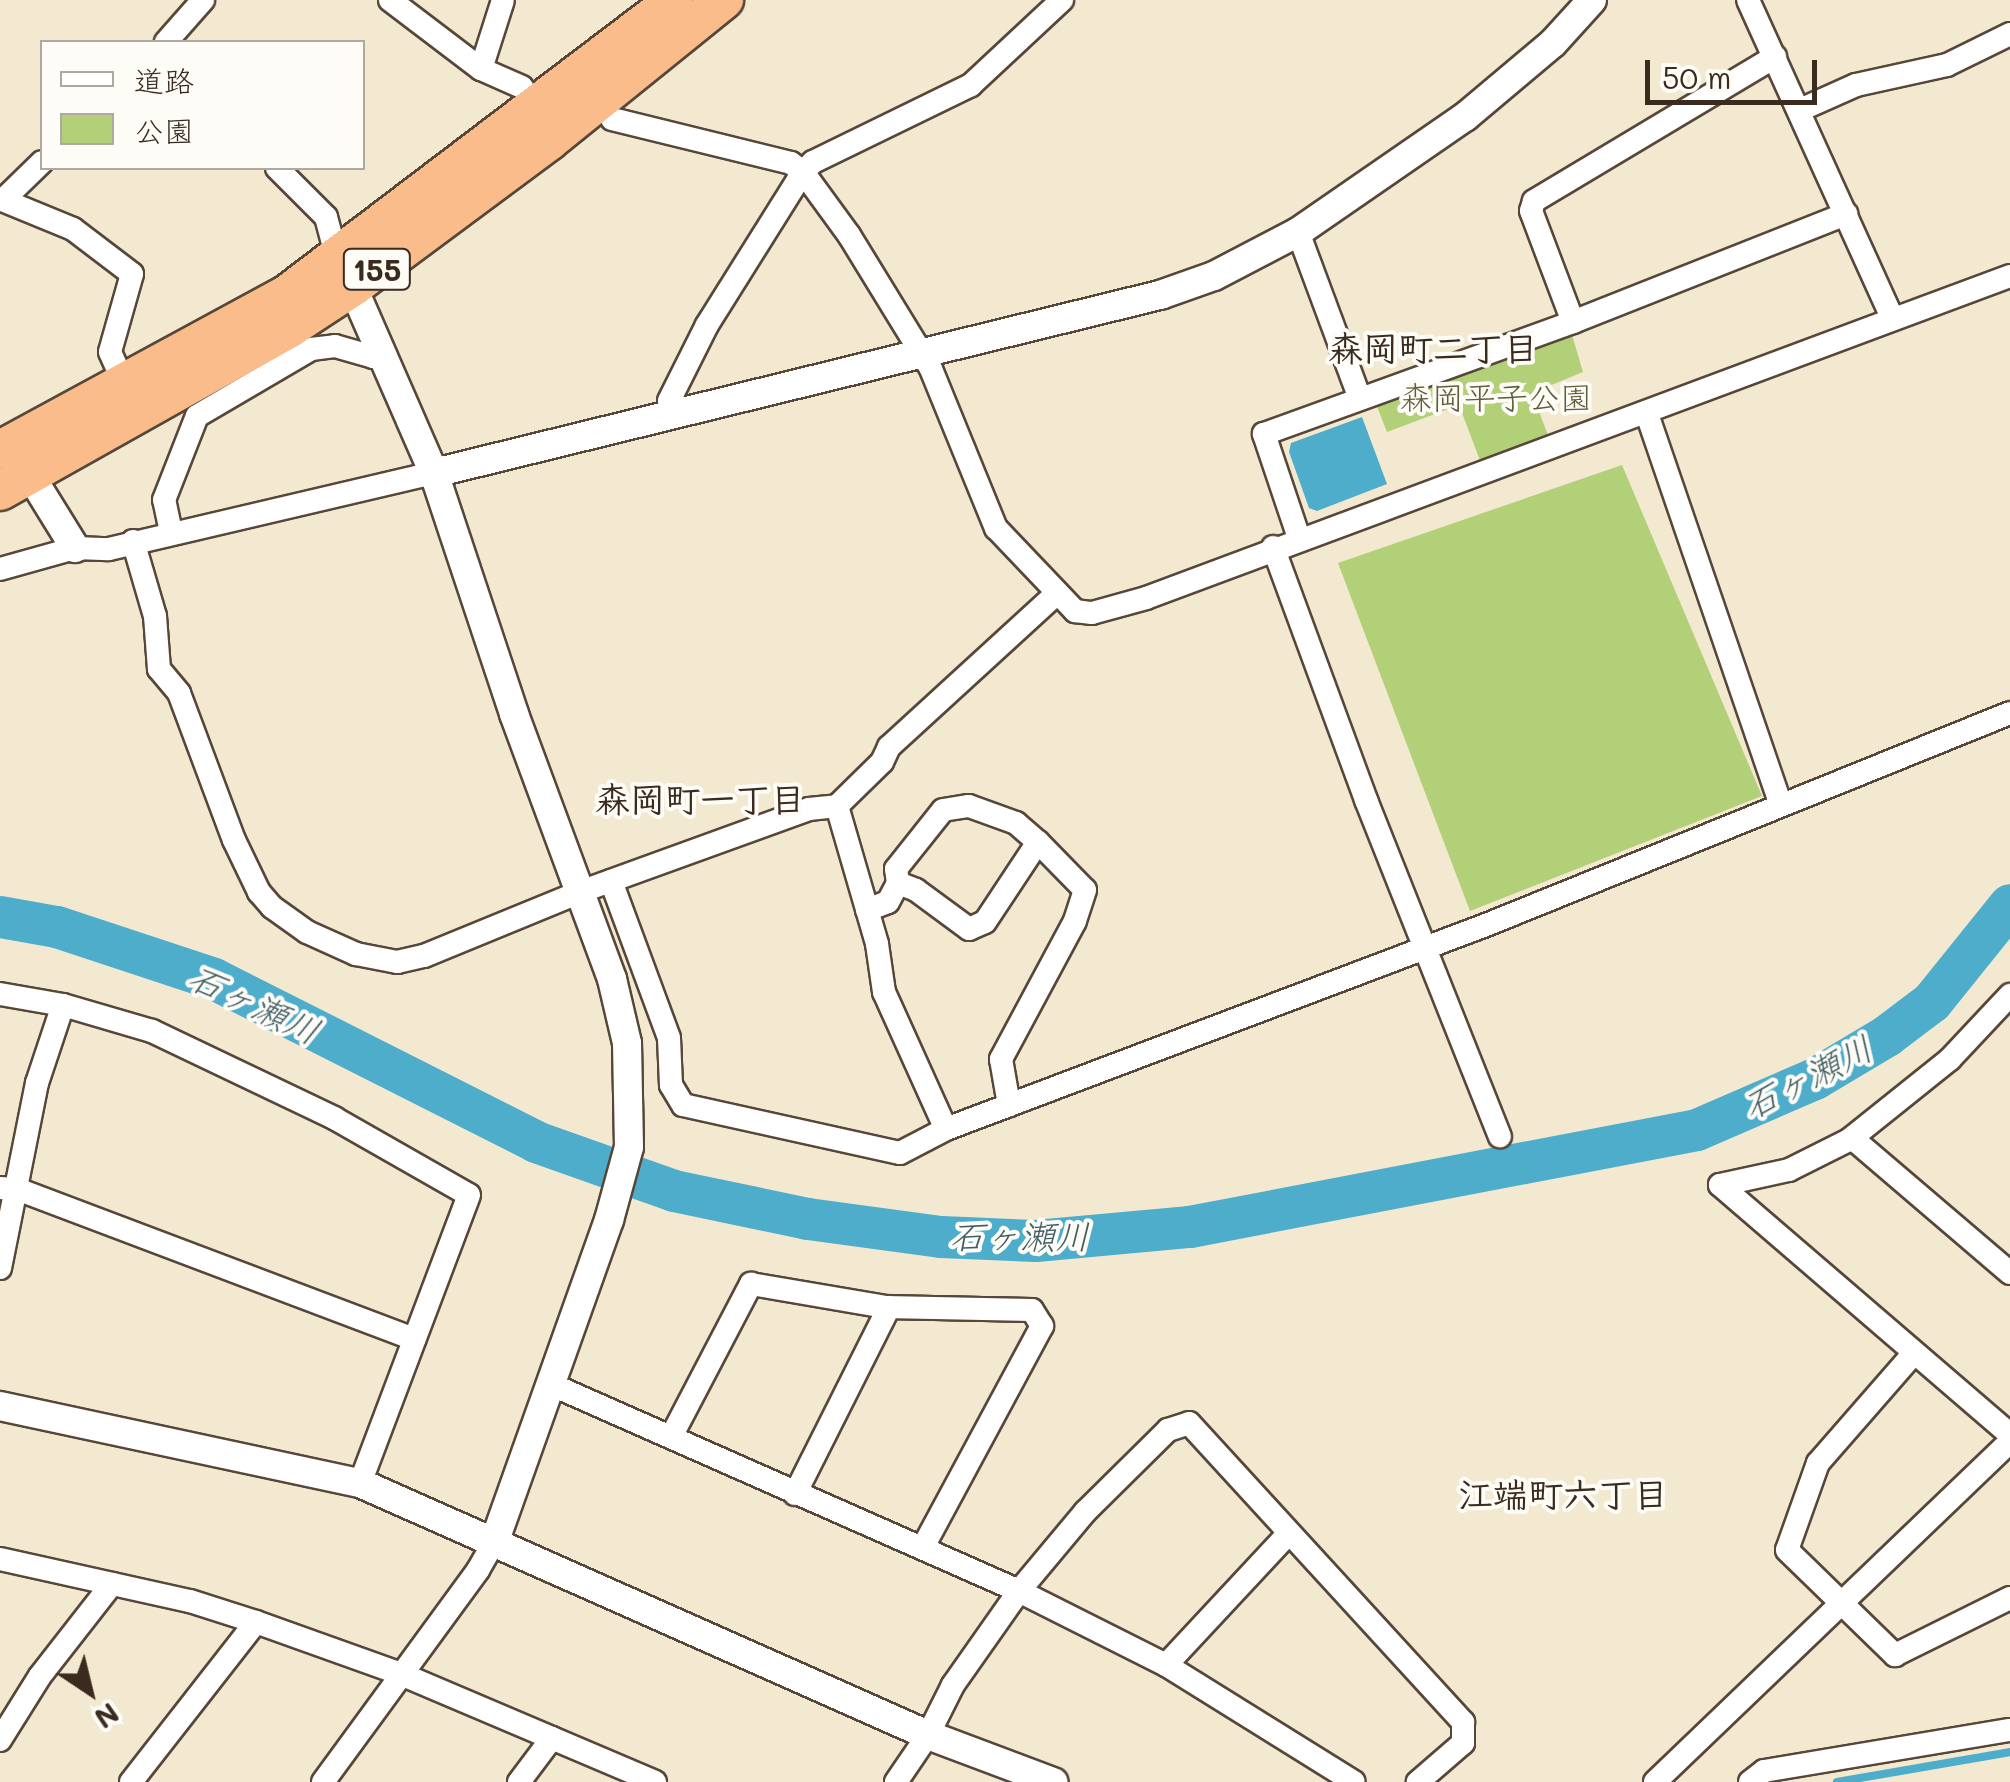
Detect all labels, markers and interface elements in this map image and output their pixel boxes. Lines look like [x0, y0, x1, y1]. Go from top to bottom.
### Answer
legend [40, 40, 365, 170]
scale bar [1650, 40, 1822, 102]
text: 50 m [1662, 57, 1732, 97]
text: 道路 [134, 60, 194, 100]
text: 公園 [134, 110, 194, 150]
road number: 155 [342, 244, 412, 294]
district label: 森岡町二丁目 [1328, 326, 1538, 368]
park label: 森岡平子公園 [1400, 377, 1592, 415]
district label: 森岡町一丁目 [595, 777, 805, 819]
water label: 石ヶ瀬川 [183, 954, 327, 1052]
water label: 石ヶ瀬川 [1735, 1026, 1879, 1126]
water label: 石ヶ瀬川 [950, 1214, 1090, 1256]
district label: 江端町六丁目 [1458, 1472, 1668, 1514]
north arrow [40, 1642, 140, 1742]
text: N [88, 1696, 126, 1737]

